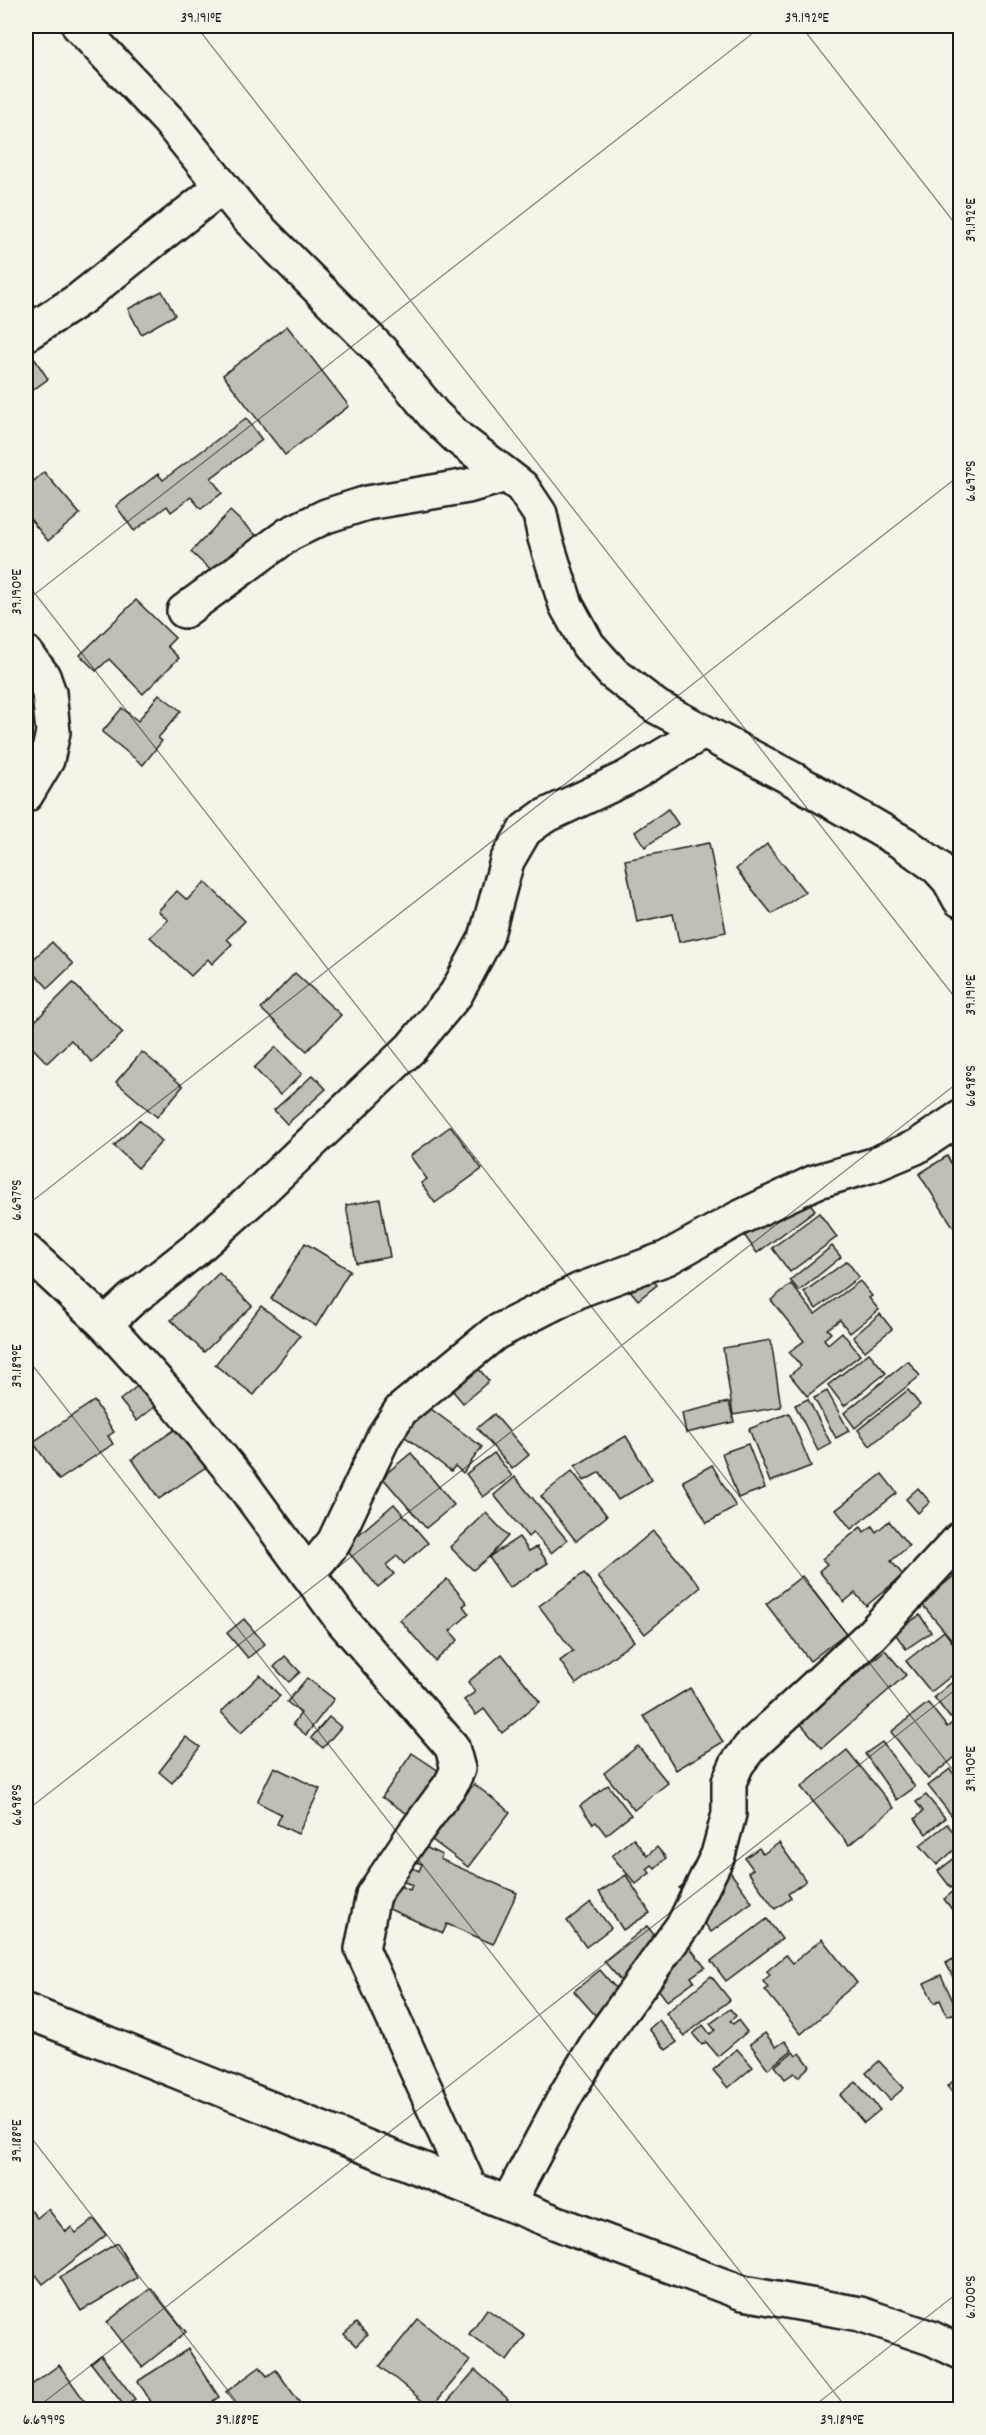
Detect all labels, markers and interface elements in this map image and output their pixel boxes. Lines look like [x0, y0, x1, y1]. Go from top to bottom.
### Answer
text: 39.191°E [180, 8, 222, 30]
text: 39.192°E [785, 8, 829, 30]
text: 39.192°E [961, 198, 983, 242]
text: 6.697°S [961, 460, 983, 502]
text: 39.190°E [7, 569, 29, 615]
text: 39.191°E [961, 974, 983, 1016]
text: 6.698°S [961, 1065, 983, 1107]
text: 6.697°S [7, 1179, 29, 1221]
text: 39.189°E [7, 1344, 29, 1388]
text: 39.190°E [961, 1746, 983, 1792]
text: 6.698°S [7, 1784, 29, 1826]
text: 39.188°E [7, 2119, 29, 2162]
text: 6.700°S [961, 2275, 983, 2319]
text: 6.699°S [23, 2410, 65, 2432]
text: 39.188°E [216, 2410, 259, 2432]
text: 39.189°E [820, 2410, 864, 2432]

